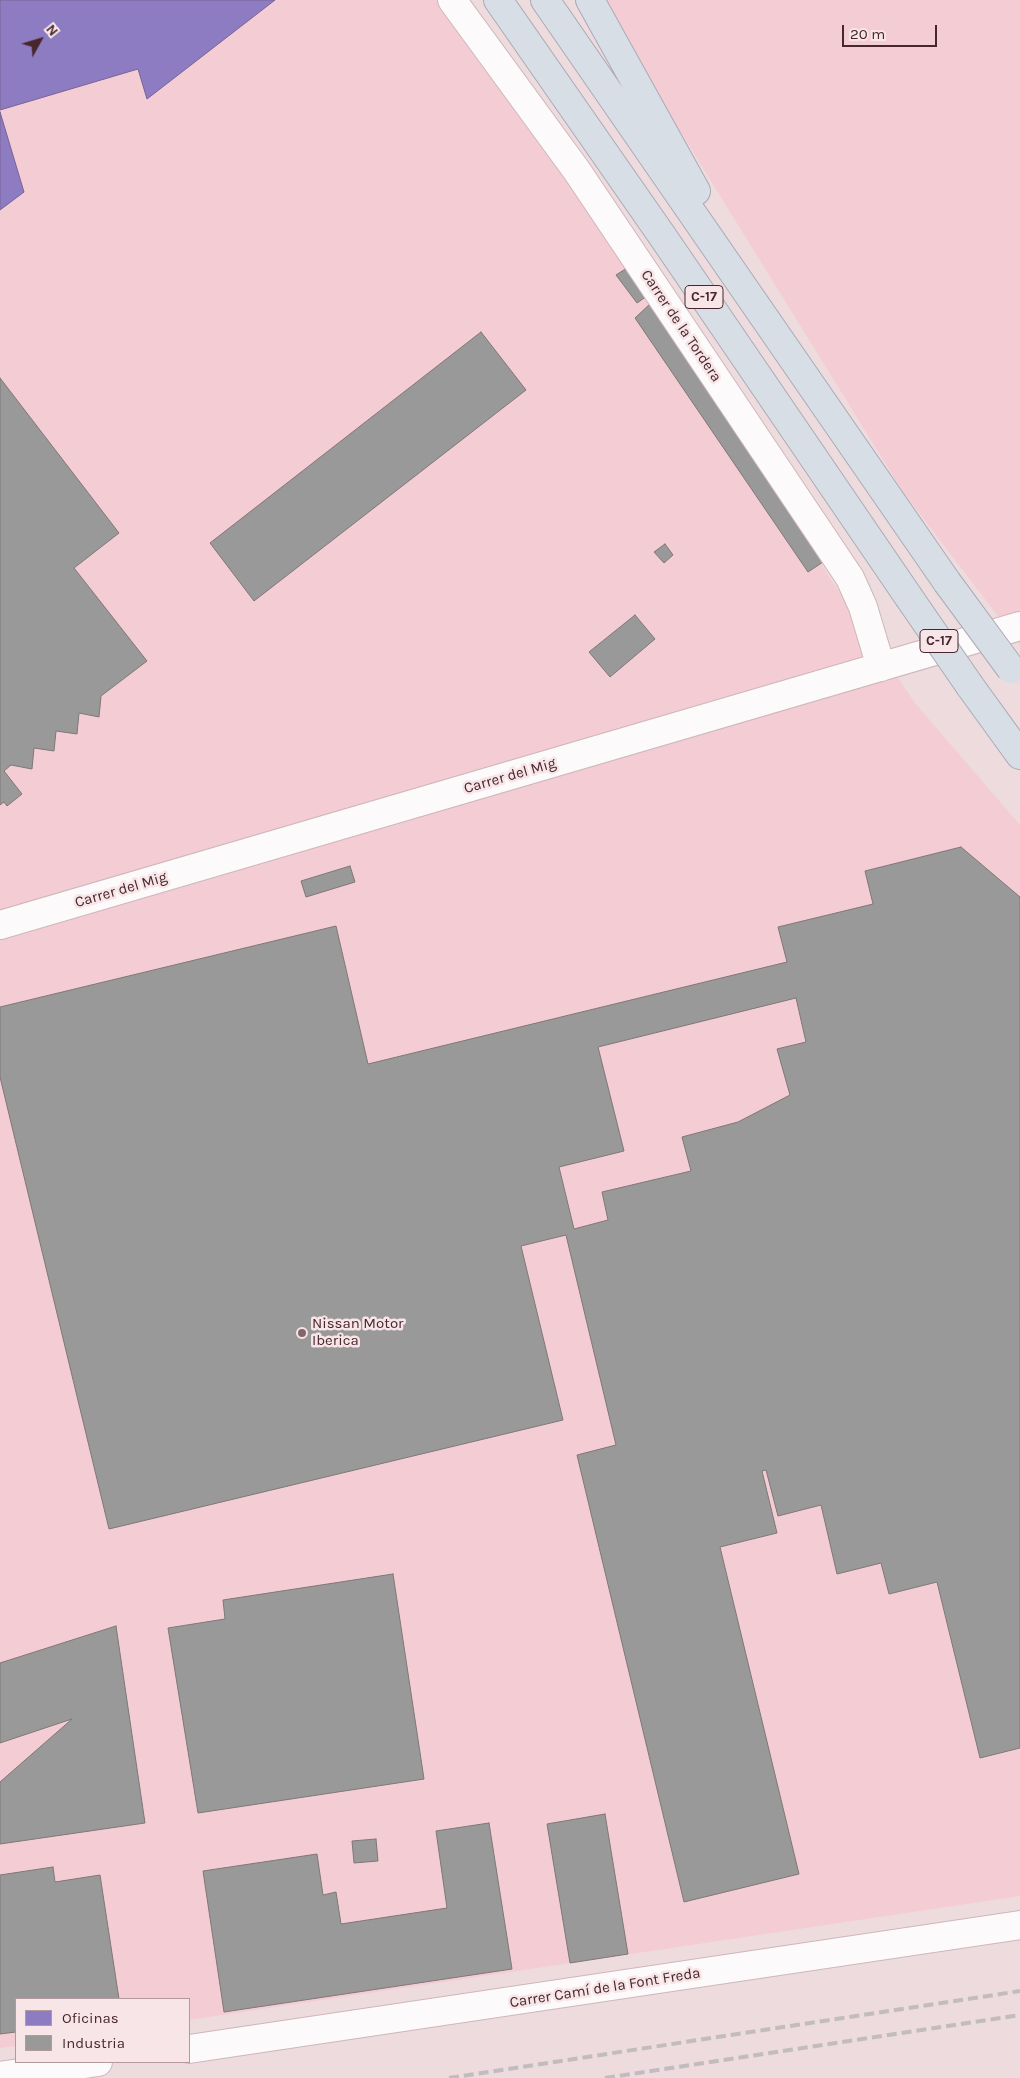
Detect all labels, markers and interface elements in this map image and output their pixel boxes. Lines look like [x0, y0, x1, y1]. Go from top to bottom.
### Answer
north arrow [15, 15, 65, 65]
scale bar [845, 15, 940, 47]
text: N [42, 21, 62, 39]
text: 20 m [850, 25, 885, 43]
street label: Carrer de la Tordera [637, 267, 725, 385]
road number: C-17 [685, 286, 723, 308]
road number: C-17 [920, 630, 958, 652]
street label: Carrer del Mig [462, 754, 558, 798]
street label: Carrer del Mig [73, 868, 169, 912]
place label: Nissan Motor Iberica [312, 1315, 404, 1350]
marker: Nissan Motor Iberica [296, 1327, 308, 1339]
street label: Carrer Camí de la Font Freda [508, 1964, 702, 2012]
legend [15, 1998, 190, 2063]
text: Oficinas [62, 2009, 119, 2027]
text: Industria [62, 2034, 125, 2052]

